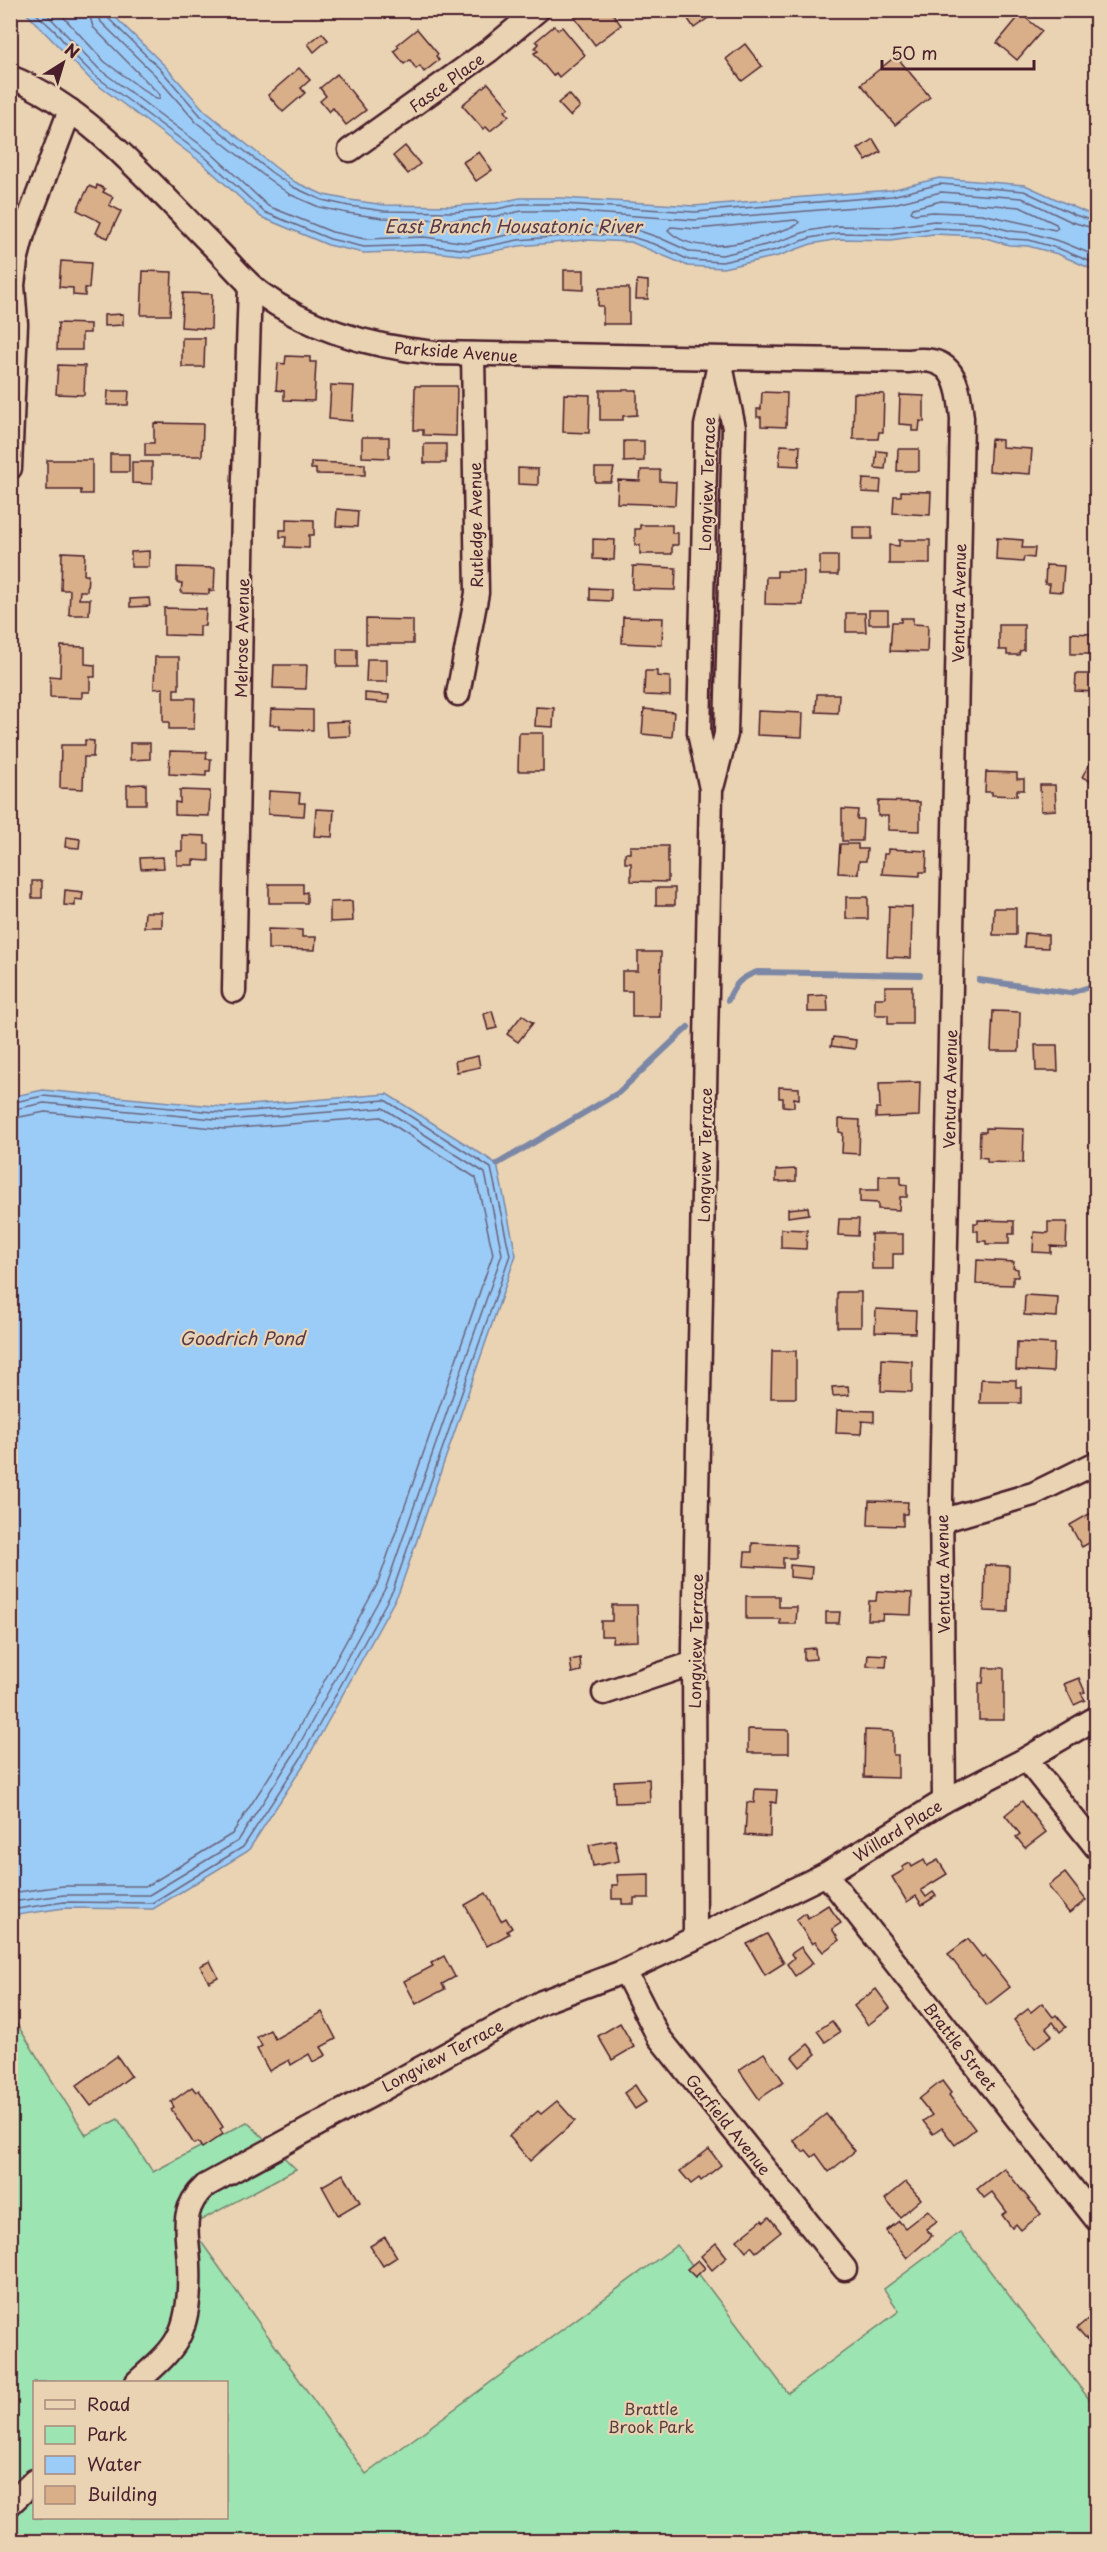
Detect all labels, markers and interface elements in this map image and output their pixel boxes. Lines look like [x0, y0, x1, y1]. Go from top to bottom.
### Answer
north arrow [33, 33, 93, 93]
scale bar [882, 33, 1034, 71]
text: N [60, 37, 85, 64]
text: 50 m [891, 39, 938, 66]
street label: Fasce Place [403, 47, 489, 117]
water label: East Branch Housatonic River [385, 212, 644, 239]
street label: Parkside Avenue [393, 335, 519, 367]
street label: Longview Terrace [692, 416, 720, 552]
street label: Rutledge Avenue [462, 462, 488, 588]
street label: Ventura Avenue [945, 543, 971, 663]
street label: Melrose Avenue [228, 578, 254, 698]
street label: Ventura Avenue [936, 1029, 962, 1149]
street label: Longview Terrace [691, 1088, 717, 1222]
water label: Goodrich Pond [180, 1324, 308, 1351]
street label: Ventura Avenue [929, 1514, 955, 1634]
street label: Longview Terrace [682, 1574, 708, 1708]
street label: Willard Place [848, 1793, 946, 1867]
street label: Brattle Street [919, 1996, 1004, 2096]
street label: Longview Terrace [377, 2013, 507, 2097]
street label: Garfield Avenue [681, 2068, 777, 2180]
legend [33, 2381, 228, 2519]
text: Road [87, 2390, 131, 2417]
park label: Brattle Brook Park [608, 2396, 694, 2438]
text: Park [87, 2420, 127, 2447]
text: Water [87, 2450, 142, 2477]
text: Building [87, 2480, 157, 2507]

